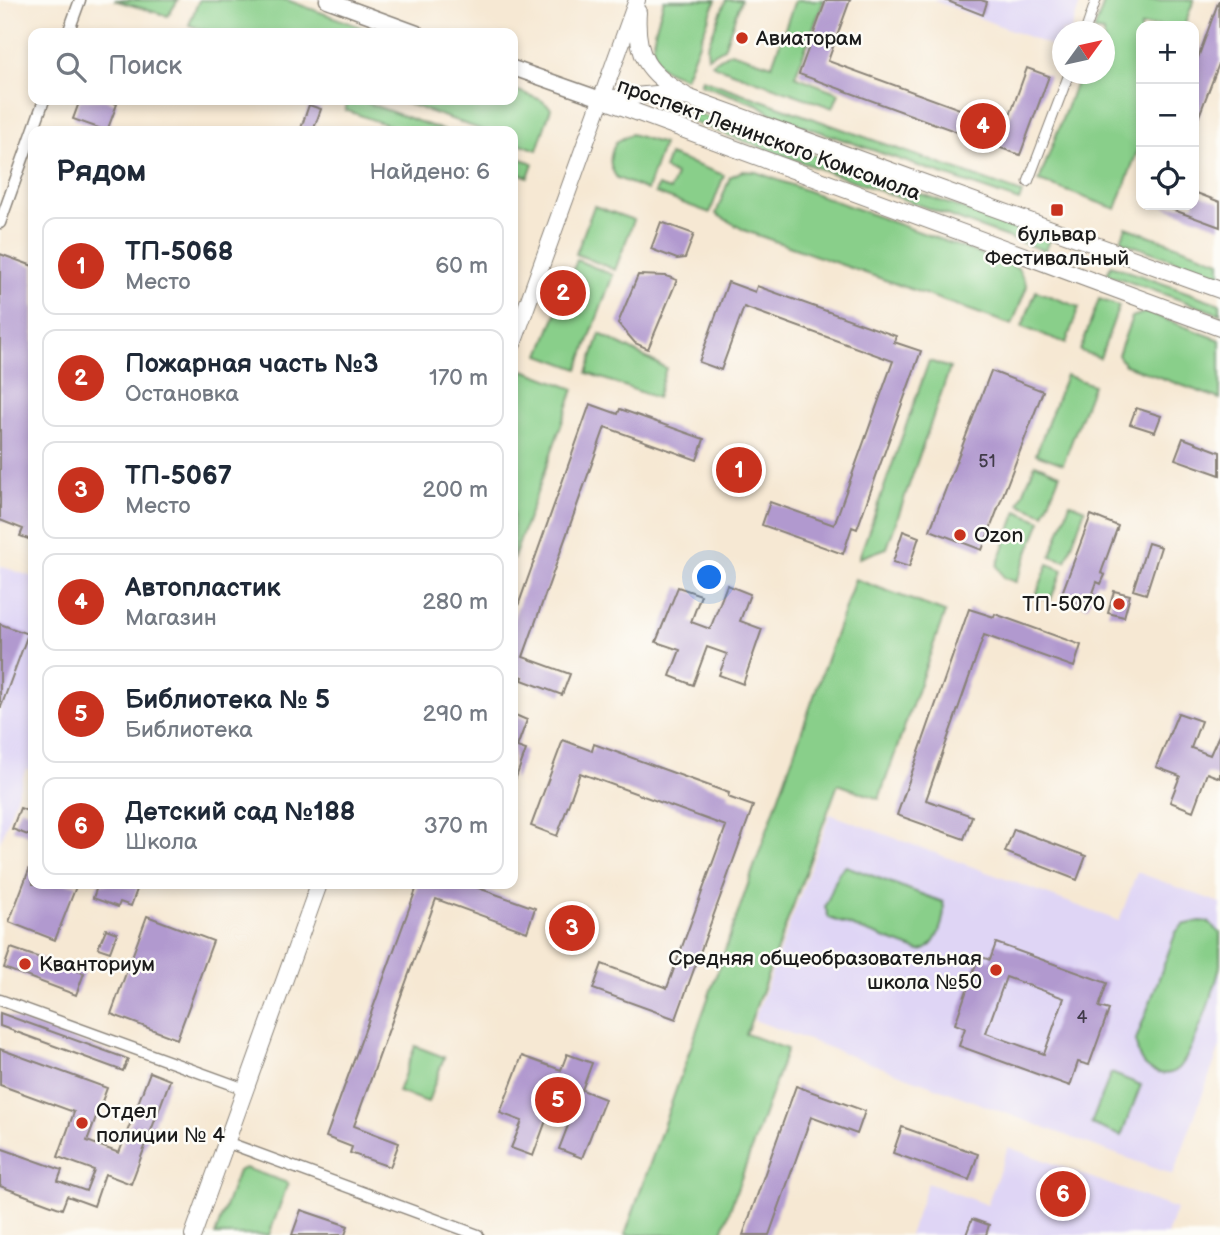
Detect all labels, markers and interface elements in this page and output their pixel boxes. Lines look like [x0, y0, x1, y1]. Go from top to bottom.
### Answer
north arrow [1052, 21, 1115, 84]
map controls [1136, 21, 1199, 210]
button: + [1136, 21, 1199, 84]
place label: Авиаторам [755, 26, 862, 51]
search box [28, 28, 518, 105]
marker: Авиаторам [734, 30, 750, 46]
icon: search [52, 48, 90, 86]
text: Поиск [108, 51, 182, 82]
street label: проспект Ленинского Комсомола [614, 73, 925, 206]
button: − [1136, 84, 1199, 147]
pin: 4 [960, 100, 1006, 152]
button: locate [1136, 147, 1199, 210]
text: Рядом [56, 154, 146, 190]
text: Найдено: 6 [369, 158, 490, 186]
marker: бульвар Фестивальный [1049, 202, 1065, 218]
place label: бульвар Фестивальный [985, 222, 1129, 271]
text: ТП-5068 [125, 237, 233, 268]
text: 1 [76, 252, 86, 280]
text: 60 m [435, 252, 488, 280]
pin: 2 [540, 267, 586, 319]
text: Место [125, 268, 191, 296]
text: Пожарная часть №3 [125, 349, 378, 380]
text: 2 [74, 364, 88, 392]
text: 170 m [429, 364, 488, 392]
text: Остановка [125, 380, 239, 408]
pin: 1 [716, 444, 762, 496]
house number: 51 [978, 451, 996, 472]
text: ТП-5067 [125, 461, 232, 492]
text: 3 [74, 476, 88, 504]
text: 200 m [422, 476, 488, 504]
text: Место [125, 492, 191, 520]
place label: Ozon [974, 523, 1023, 548]
marker: Ozon [952, 527, 968, 543]
your location [692, 560, 726, 594]
text: Автопластик [125, 573, 281, 604]
text: 4 [74, 588, 88, 616]
text: 280 m [422, 588, 488, 616]
place label: ТП-5070 [1022, 592, 1105, 617]
marker: ТП-5070 [1111, 596, 1127, 612]
text: Магазин [125, 604, 217, 632]
text: Библиотека № 5 [125, 685, 330, 716]
text: 5 [74, 700, 88, 728]
text: 290 m [422, 700, 488, 728]
text: Библиотека [125, 716, 253, 744]
text: Детский сад №188 [125, 797, 355, 828]
text: 6 [74, 812, 88, 840]
text: 370 m [424, 812, 488, 840]
text: Школа [125, 828, 198, 856]
pin: 3 [549, 902, 595, 954]
place label: Средняя общеобразовательная школа №50 [668, 946, 982, 995]
place label: Кванториум [39, 952, 155, 977]
marker: Кванториум [17, 956, 33, 972]
marker: Средняя общеобразовательная школа №50 [988, 962, 1004, 978]
house number: 4 [1077, 1007, 1088, 1028]
pin: 5 [535, 1074, 581, 1126]
place label: Отдел полиции № 4 [96, 1099, 225, 1148]
marker: Отдел полиции № 4 [74, 1115, 90, 1131]
pin: 6 [1040, 1168, 1086, 1220]

